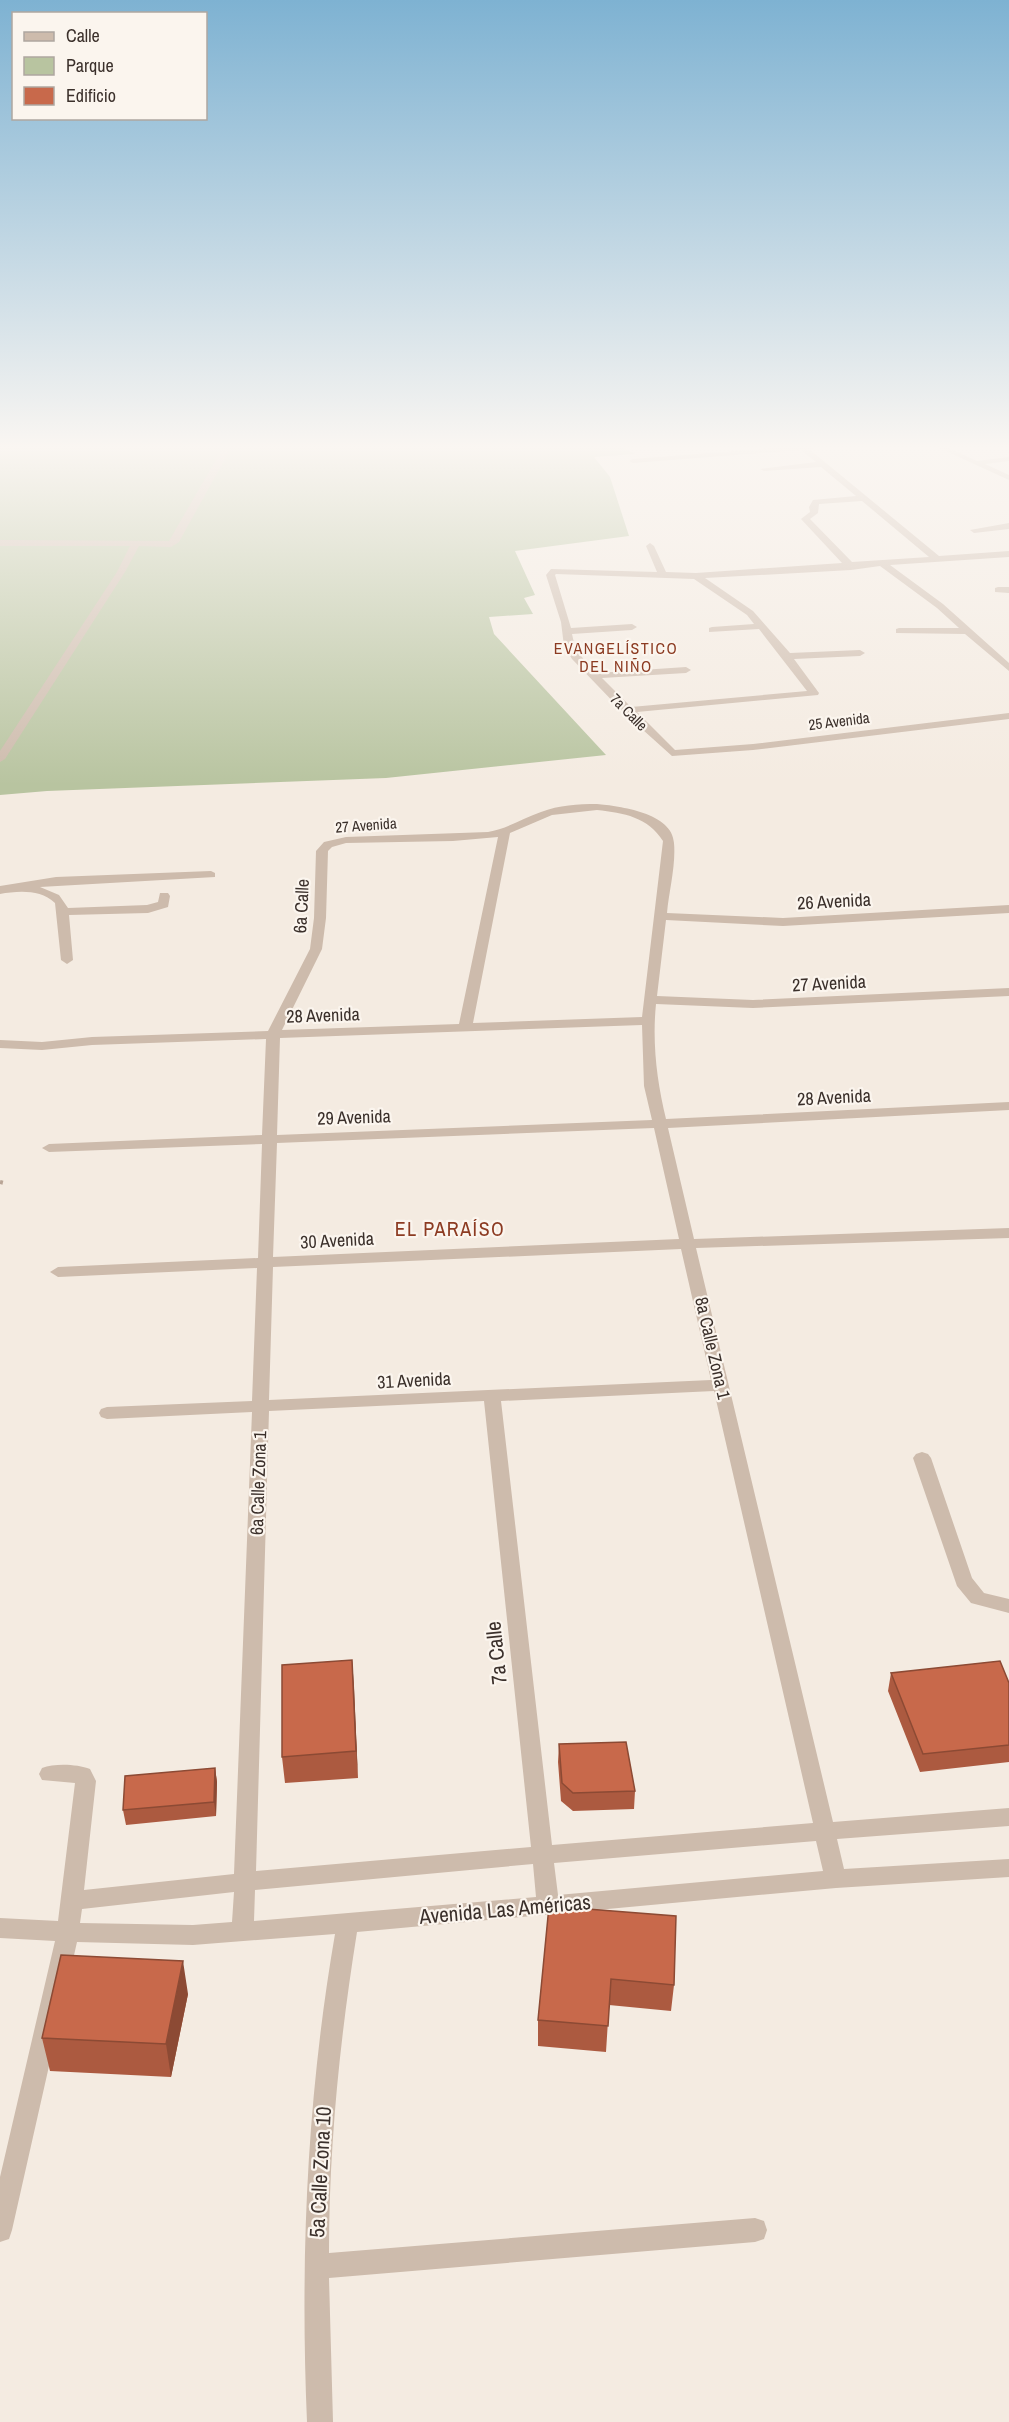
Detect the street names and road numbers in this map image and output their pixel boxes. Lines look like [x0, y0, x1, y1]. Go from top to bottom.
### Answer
street label: 7a Calle [606, 689, 652, 735]
street label: 25 Avenida [807, 707, 871, 735]
street label: 27 Avenida [335, 812, 397, 838]
street label: 6a Calle [287, 878, 315, 934]
street label: 26 Avenida [797, 887, 871, 915]
street label: 27 Avenida [792, 969, 866, 997]
street label: 28 Avenida [286, 1001, 360, 1029]
street label: 28 Avenida [797, 1083, 871, 1111]
street label: 29 Avenida [317, 1103, 391, 1131]
street label: 30 Avenida [300, 1226, 374, 1254]
street label: 8a Calle Zona 1 [689, 1294, 737, 1402]
street label: 31 Avenida [377, 1366, 451, 1394]
street label: 6a Calle Zona 1 [244, 1430, 272, 1536]
street label: 7a Calle [478, 1620, 514, 1686]
street label: Avenida Las Américas [417, 1887, 592, 1931]
street label: 5a Calle Zona 10 [302, 2106, 338, 2238]

